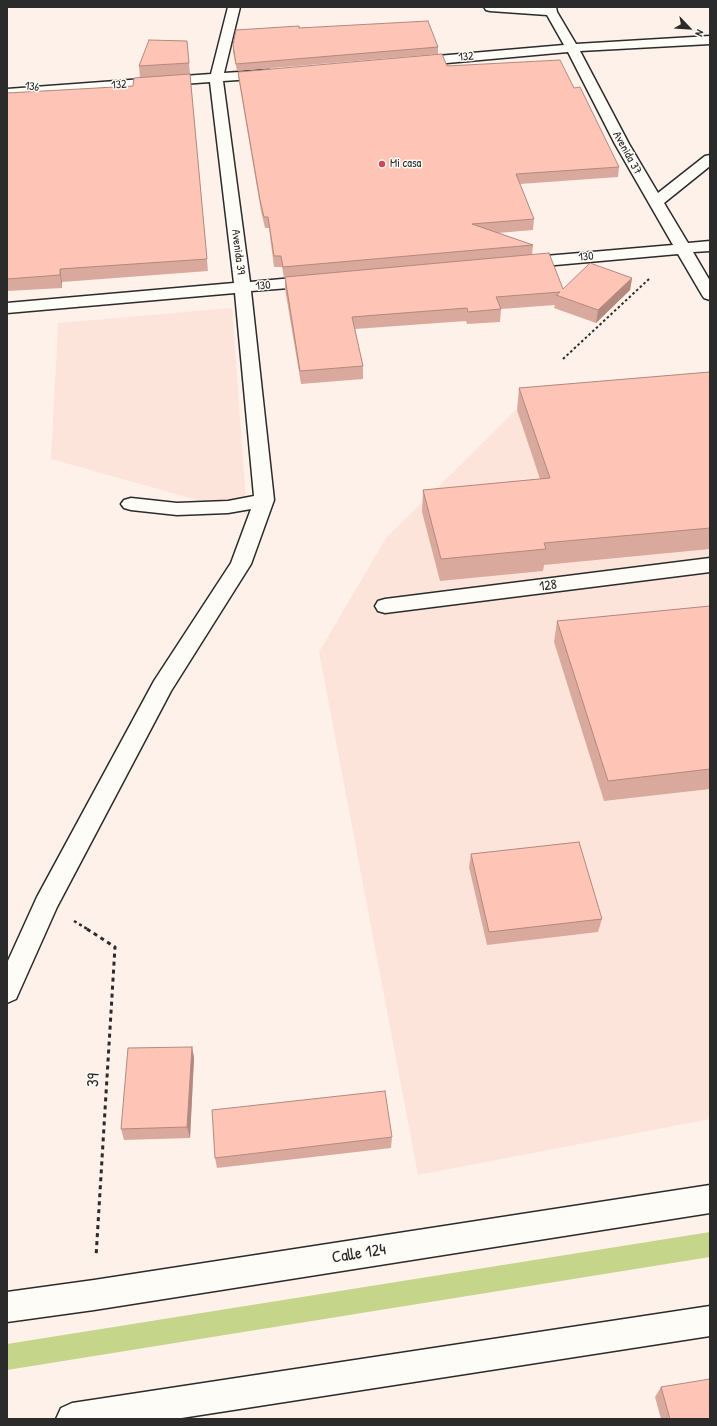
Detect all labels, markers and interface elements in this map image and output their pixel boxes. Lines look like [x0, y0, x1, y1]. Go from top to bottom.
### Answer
north arrow [669, 8, 709, 48]
text: N [692, 27, 707, 39]
street label: 132 [458, 49, 474, 65]
street label: 132 [111, 77, 127, 93]
street label: 136 [24, 79, 40, 95]
street label: Avenida 37 [609, 129, 645, 177]
place label: Mi casa [390, 157, 421, 171]
marker: Mi casa [377, 159, 387, 169]
street label: Avenida 39 [228, 229, 248, 275]
street label: 130 [578, 249, 594, 265]
street label: 130 [255, 278, 271, 294]
street label: 128 [538, 577, 558, 595]
street label: 39 [83, 1072, 105, 1088]
street label: Calle 124 [330, 1240, 388, 1268]

